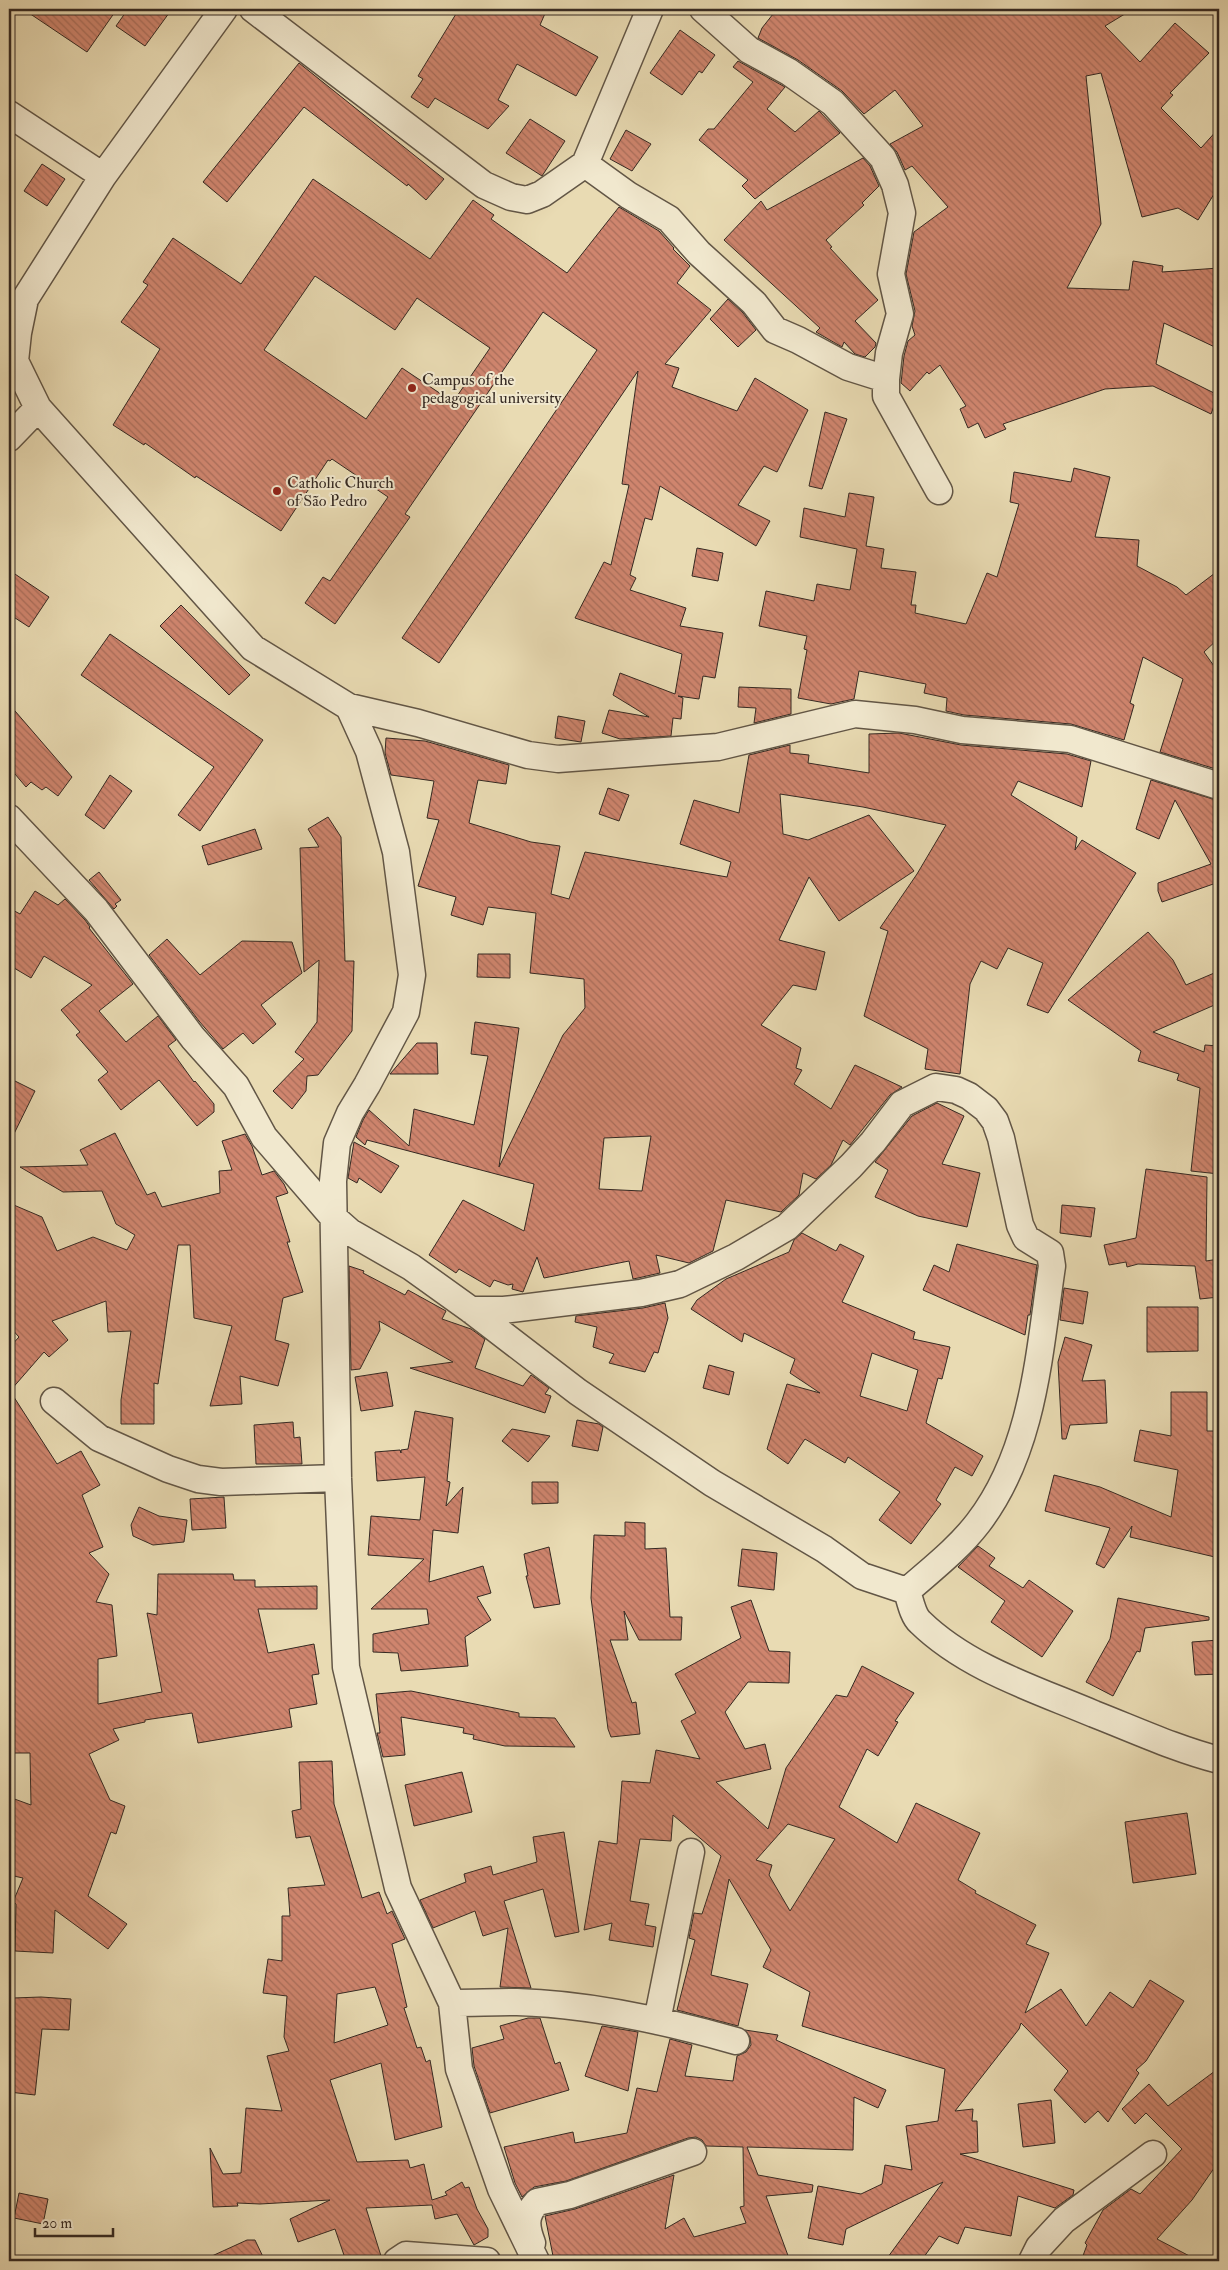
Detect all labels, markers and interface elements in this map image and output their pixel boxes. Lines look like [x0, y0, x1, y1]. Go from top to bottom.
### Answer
place label: Campus of the pedagogical university [421, 370, 562, 409]
marker: Campus of the pedagogical university [406, 382, 418, 394]
place label: Catholic Church of São Pedro [287, 473, 394, 511]
marker: Catholic Church of São Pedro [271, 485, 283, 497]
scale bar [35, 2205, 112, 2237]
text: 20 m [42, 2214, 72, 2233]

